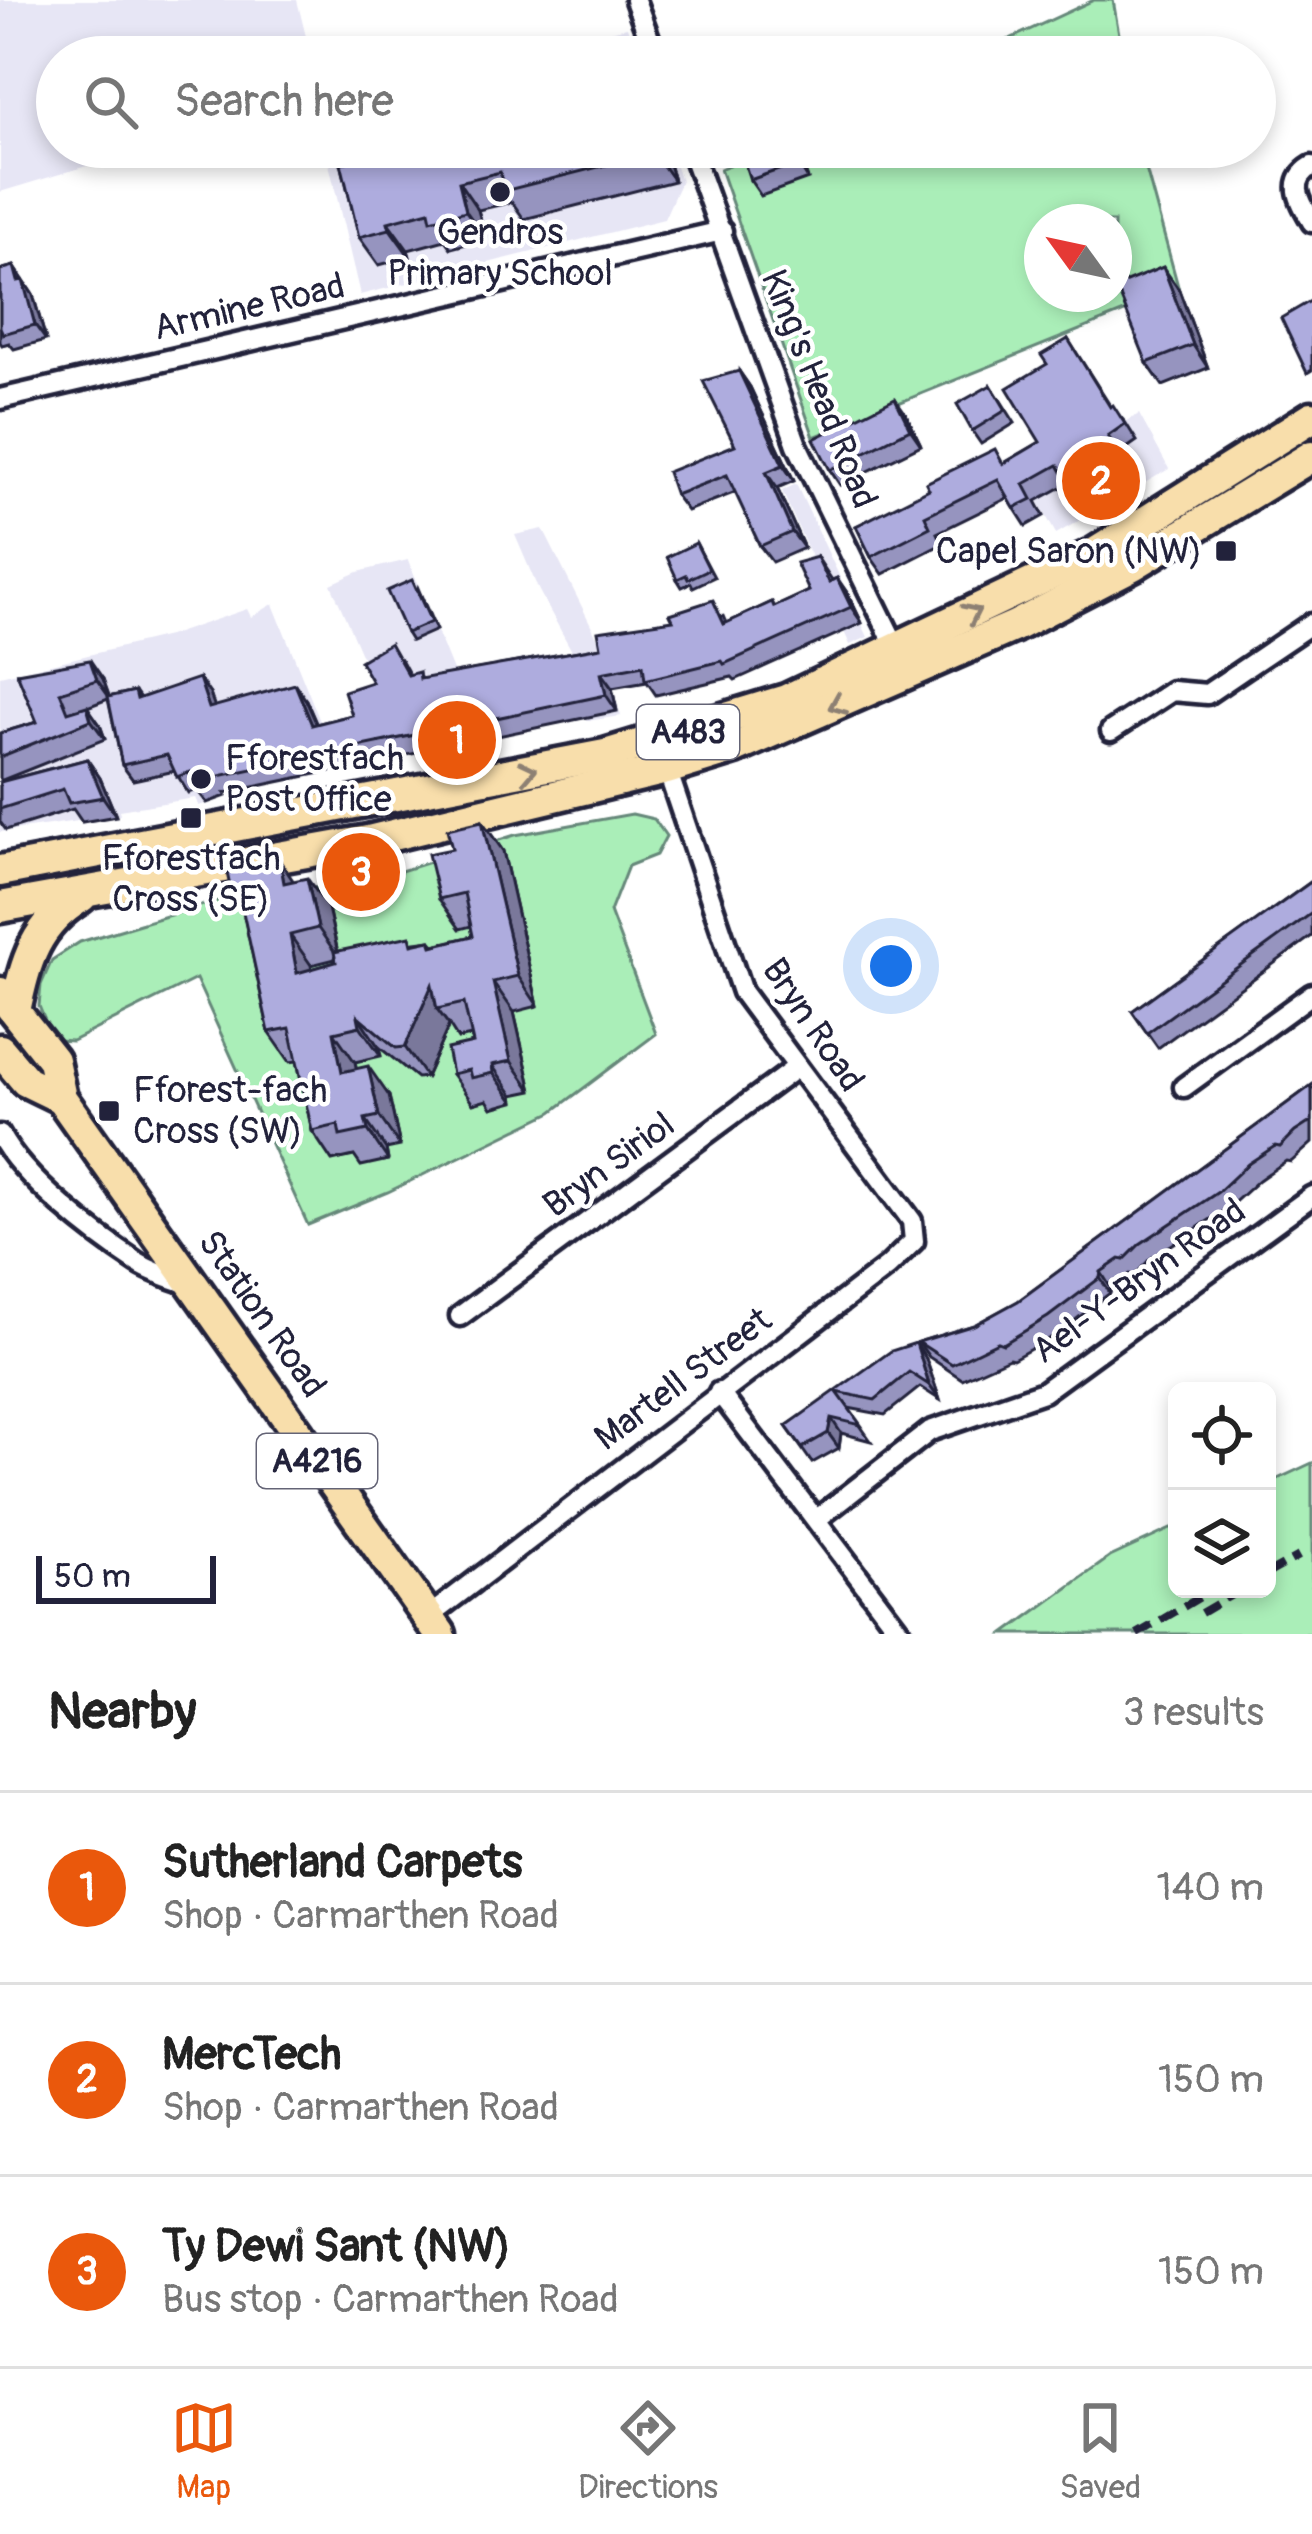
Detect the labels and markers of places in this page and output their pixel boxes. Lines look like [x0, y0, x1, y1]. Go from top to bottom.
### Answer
marker: Gendros Primary School [487, 179, 513, 205]
place label: Gendros Primary School [387, 210, 613, 296]
pin: 2 [1062, 436, 1140, 526]
place label: Capel Saron (NW) [936, 529, 1202, 574]
marker: Capel Saron (NW) [1213, 538, 1239, 564]
pin: 1 [418, 695, 496, 785]
place label: Fforestfach Post Office [225, 736, 404, 822]
marker: Fforestfach Post Office [188, 766, 214, 792]
marker: Fforestfach Cross (SE) [178, 805, 204, 831]
pin: 3 [322, 827, 400, 917]
place label: Fforestfach Cross (SE) [101, 836, 281, 922]
place label: Fforest-fach Cross (SW) [133, 1068, 327, 1154]
marker: Fforest-fach Cross (SW) [96, 1098, 122, 1124]

